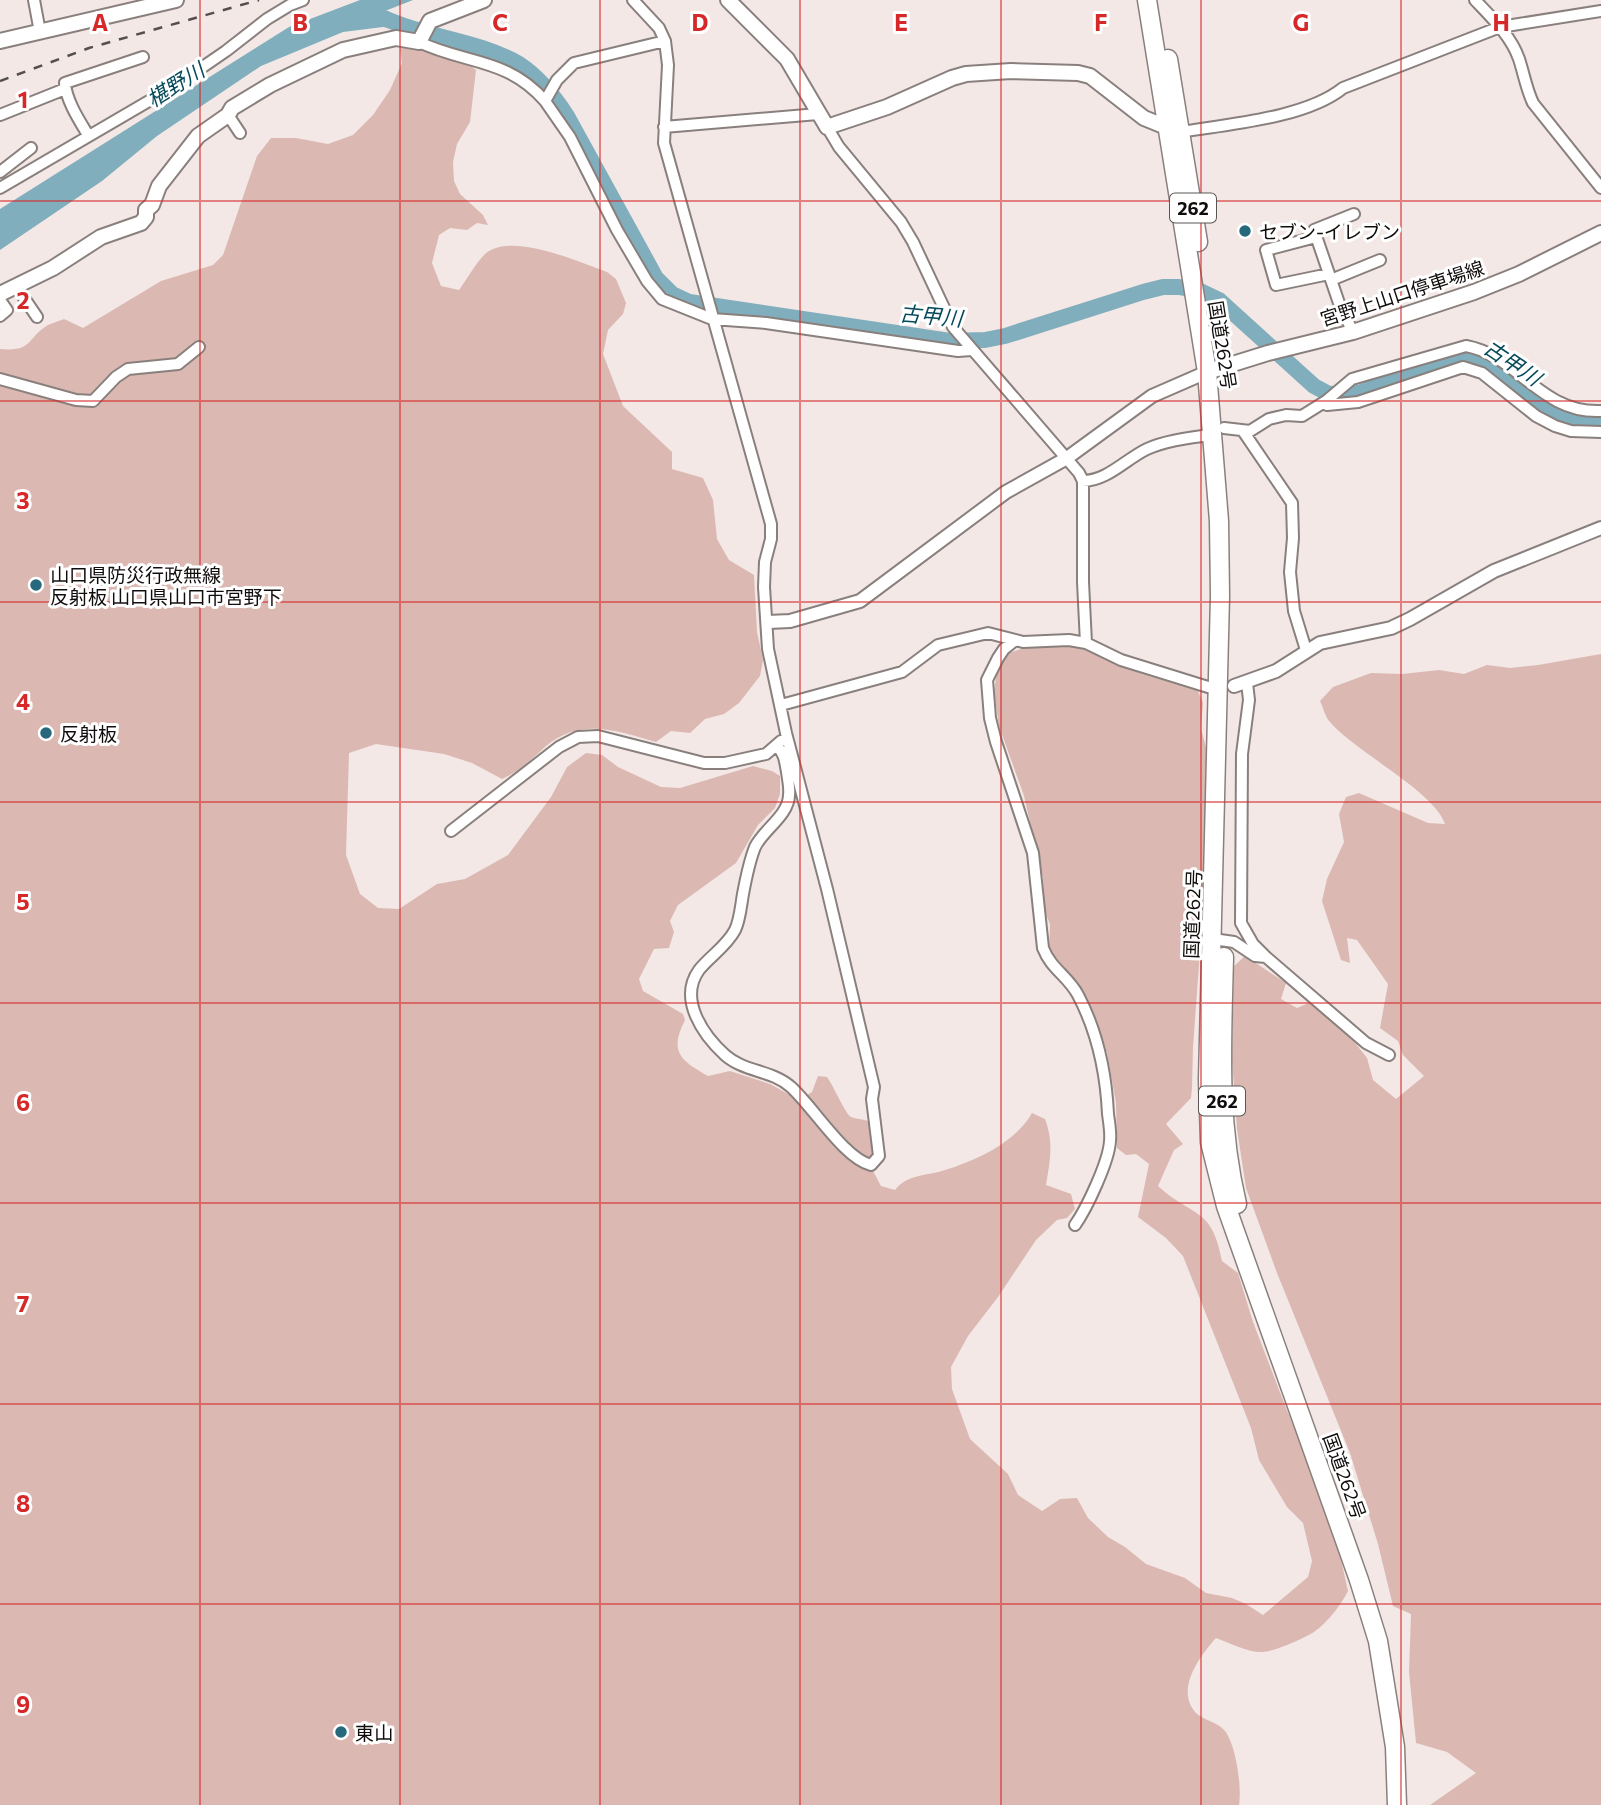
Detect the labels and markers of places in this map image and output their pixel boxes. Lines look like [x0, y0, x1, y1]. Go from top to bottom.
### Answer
place label: セブン-イレブン [1259, 220, 1400, 243]
marker: セブン-イレブン [1237, 223, 1253, 239]
place label: 山口県防災行政無線 反射板 山口県山口市宮野下 [50, 563, 282, 608]
marker: 山口県防災行政無線 反射板 山口県山口市宮野下 [28, 577, 44, 593]
place label: 反射板 [60, 722, 117, 745]
marker: 反射板 [38, 725, 54, 741]
place label: 東山 [355, 1721, 393, 1744]
marker: 東山 [333, 1724, 349, 1740]

